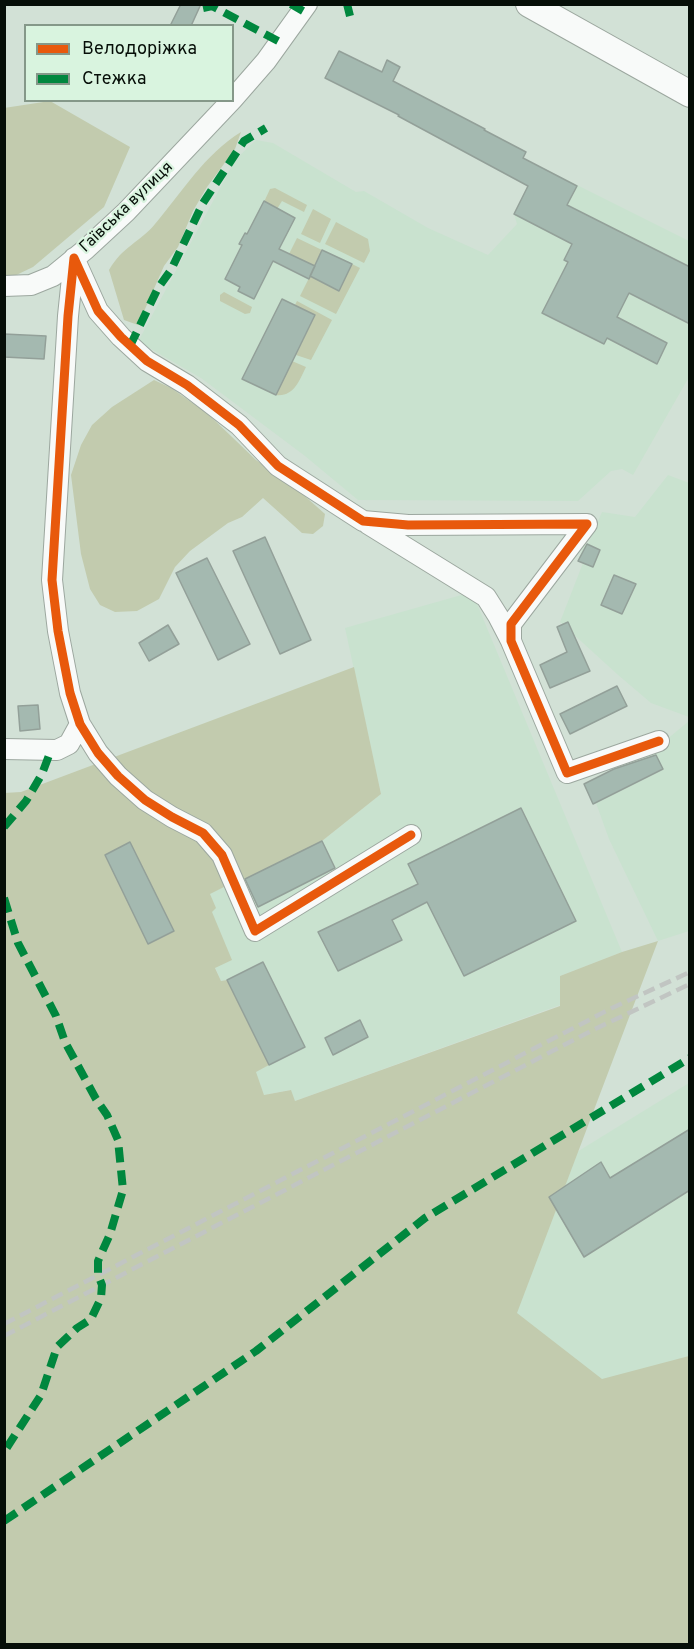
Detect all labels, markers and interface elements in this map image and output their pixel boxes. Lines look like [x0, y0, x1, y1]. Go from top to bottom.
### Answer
legend [24, 24, 234, 102]
text: Велодоріжка [82, 38, 197, 61]
text: Стежка [82, 68, 146, 91]
street label: Гаївська вулиця [76, 159, 178, 257]

